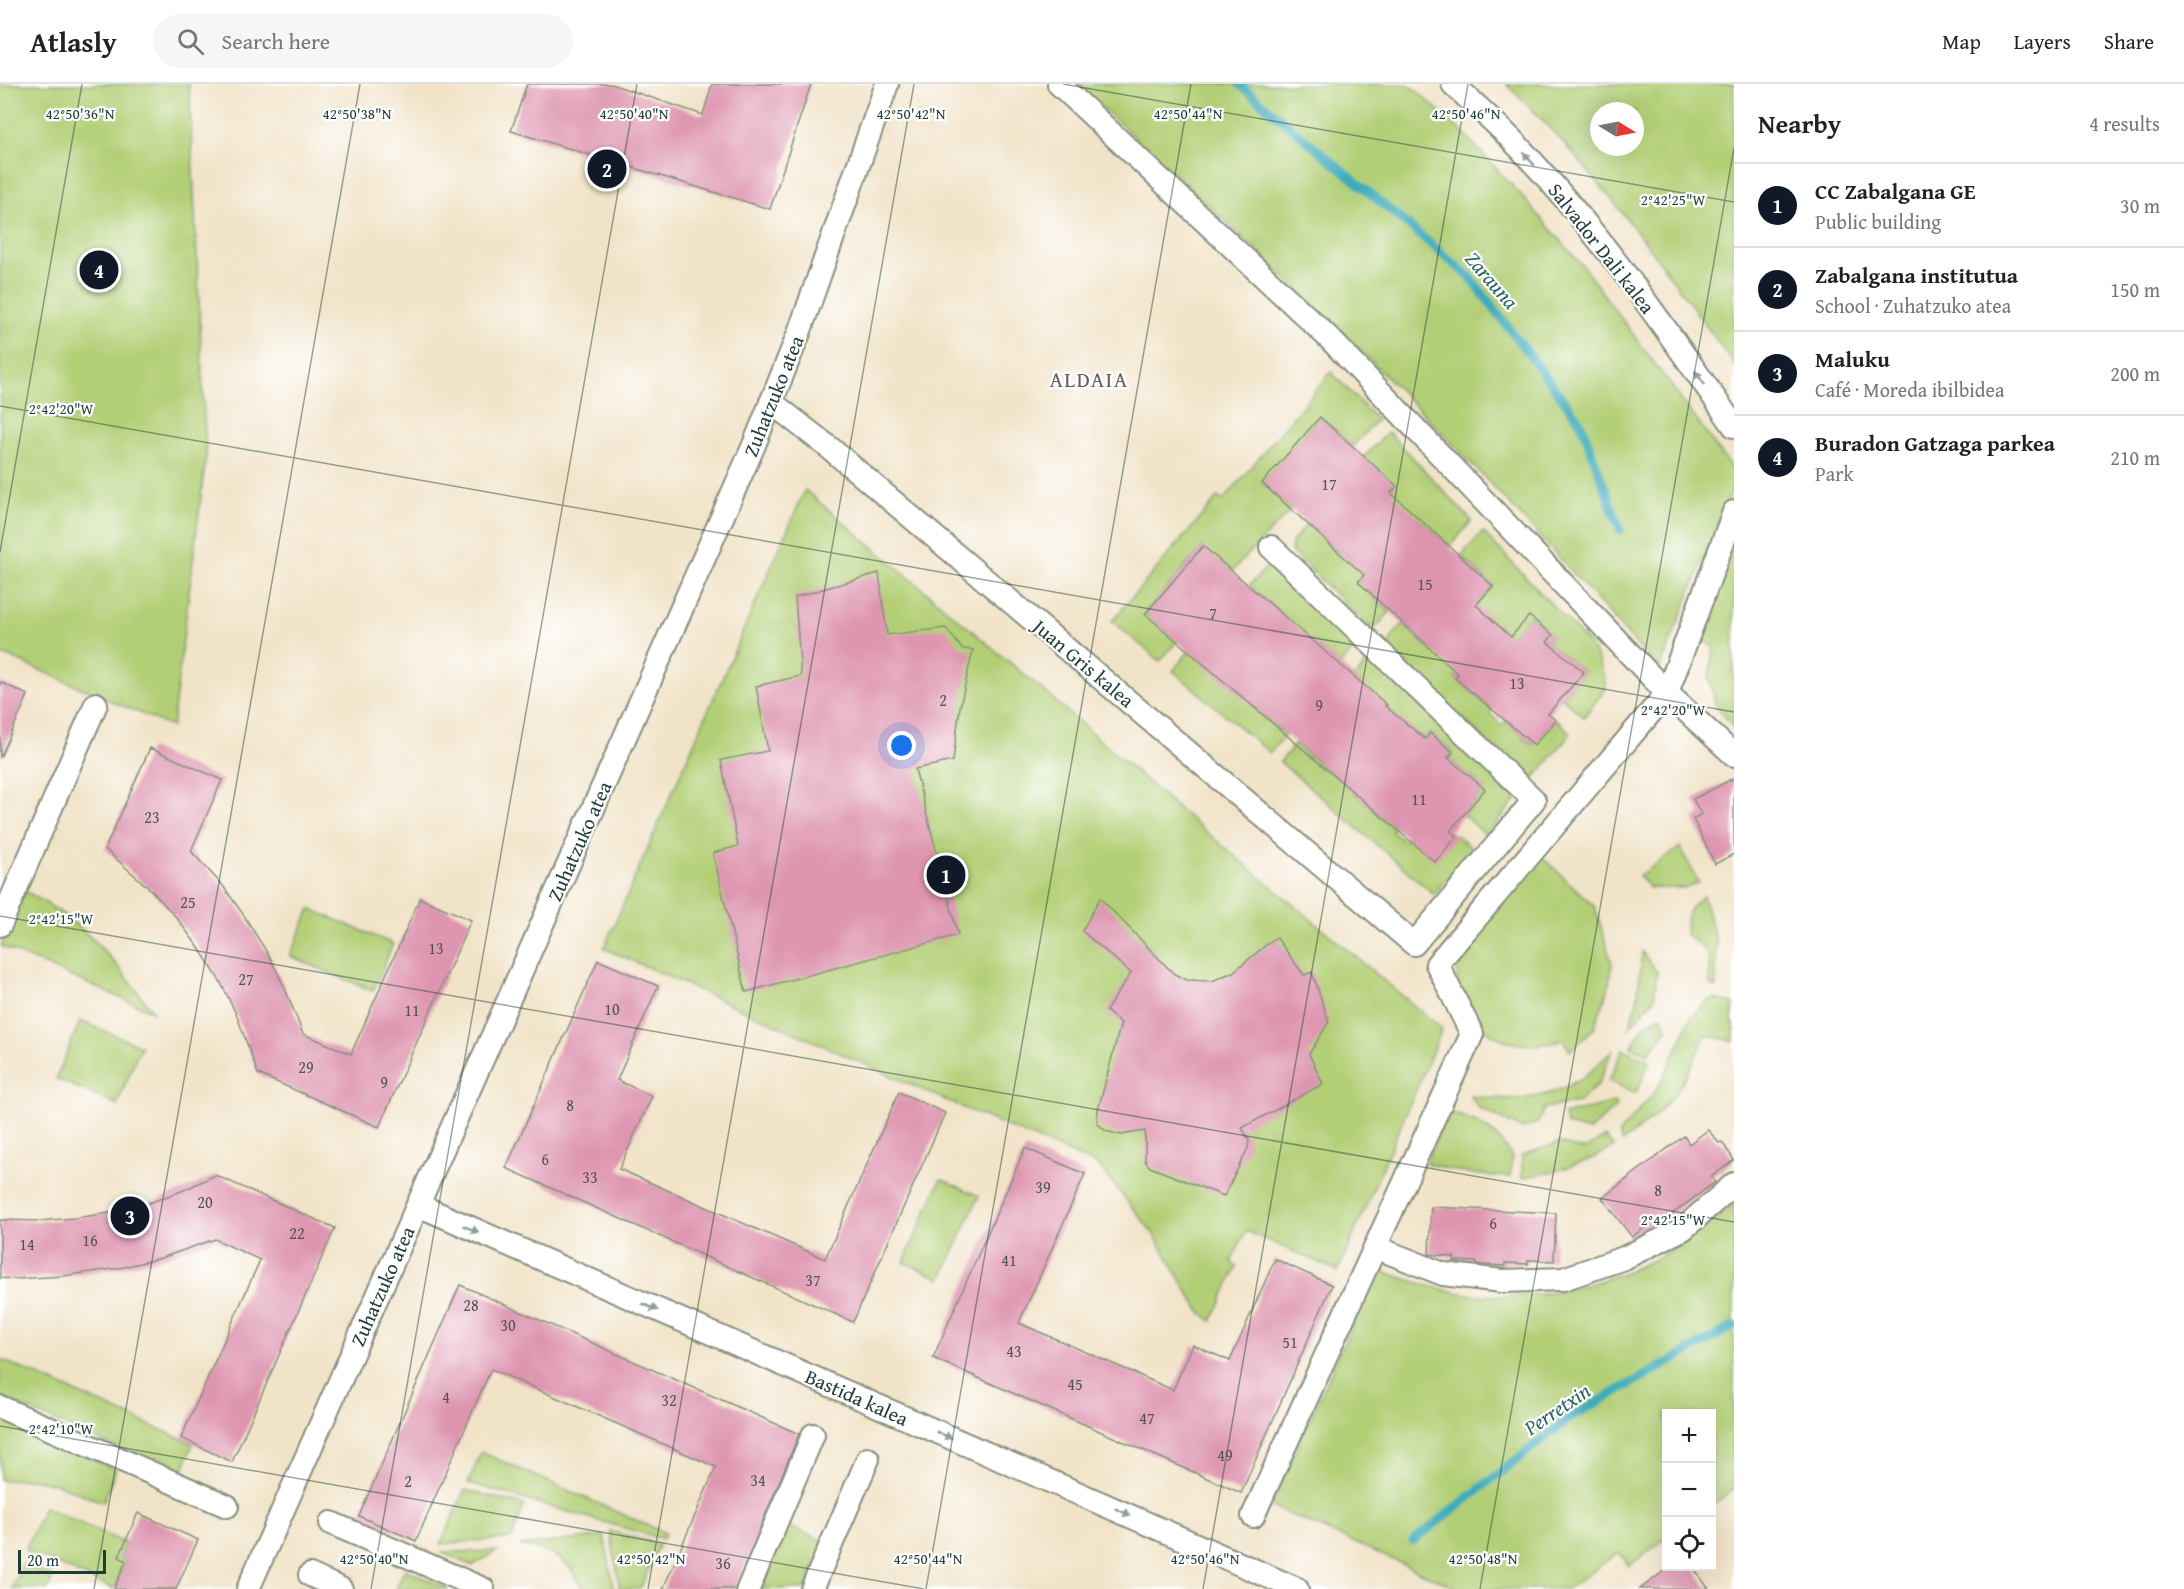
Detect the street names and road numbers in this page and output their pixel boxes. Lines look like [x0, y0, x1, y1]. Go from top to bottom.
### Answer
street label: Salvador Dali kalea [1542, 177, 1663, 320]
street label: Zuhatzuko atea [735, 331, 811, 461]
street label: Juan Gris kalea [1025, 610, 1141, 714]
street label: Zuhatzuko atea [540, 776, 619, 906]
street label: Zuhatzuko atea [343, 1221, 422, 1351]
street label: Bastida kalea [801, 1361, 914, 1433]

